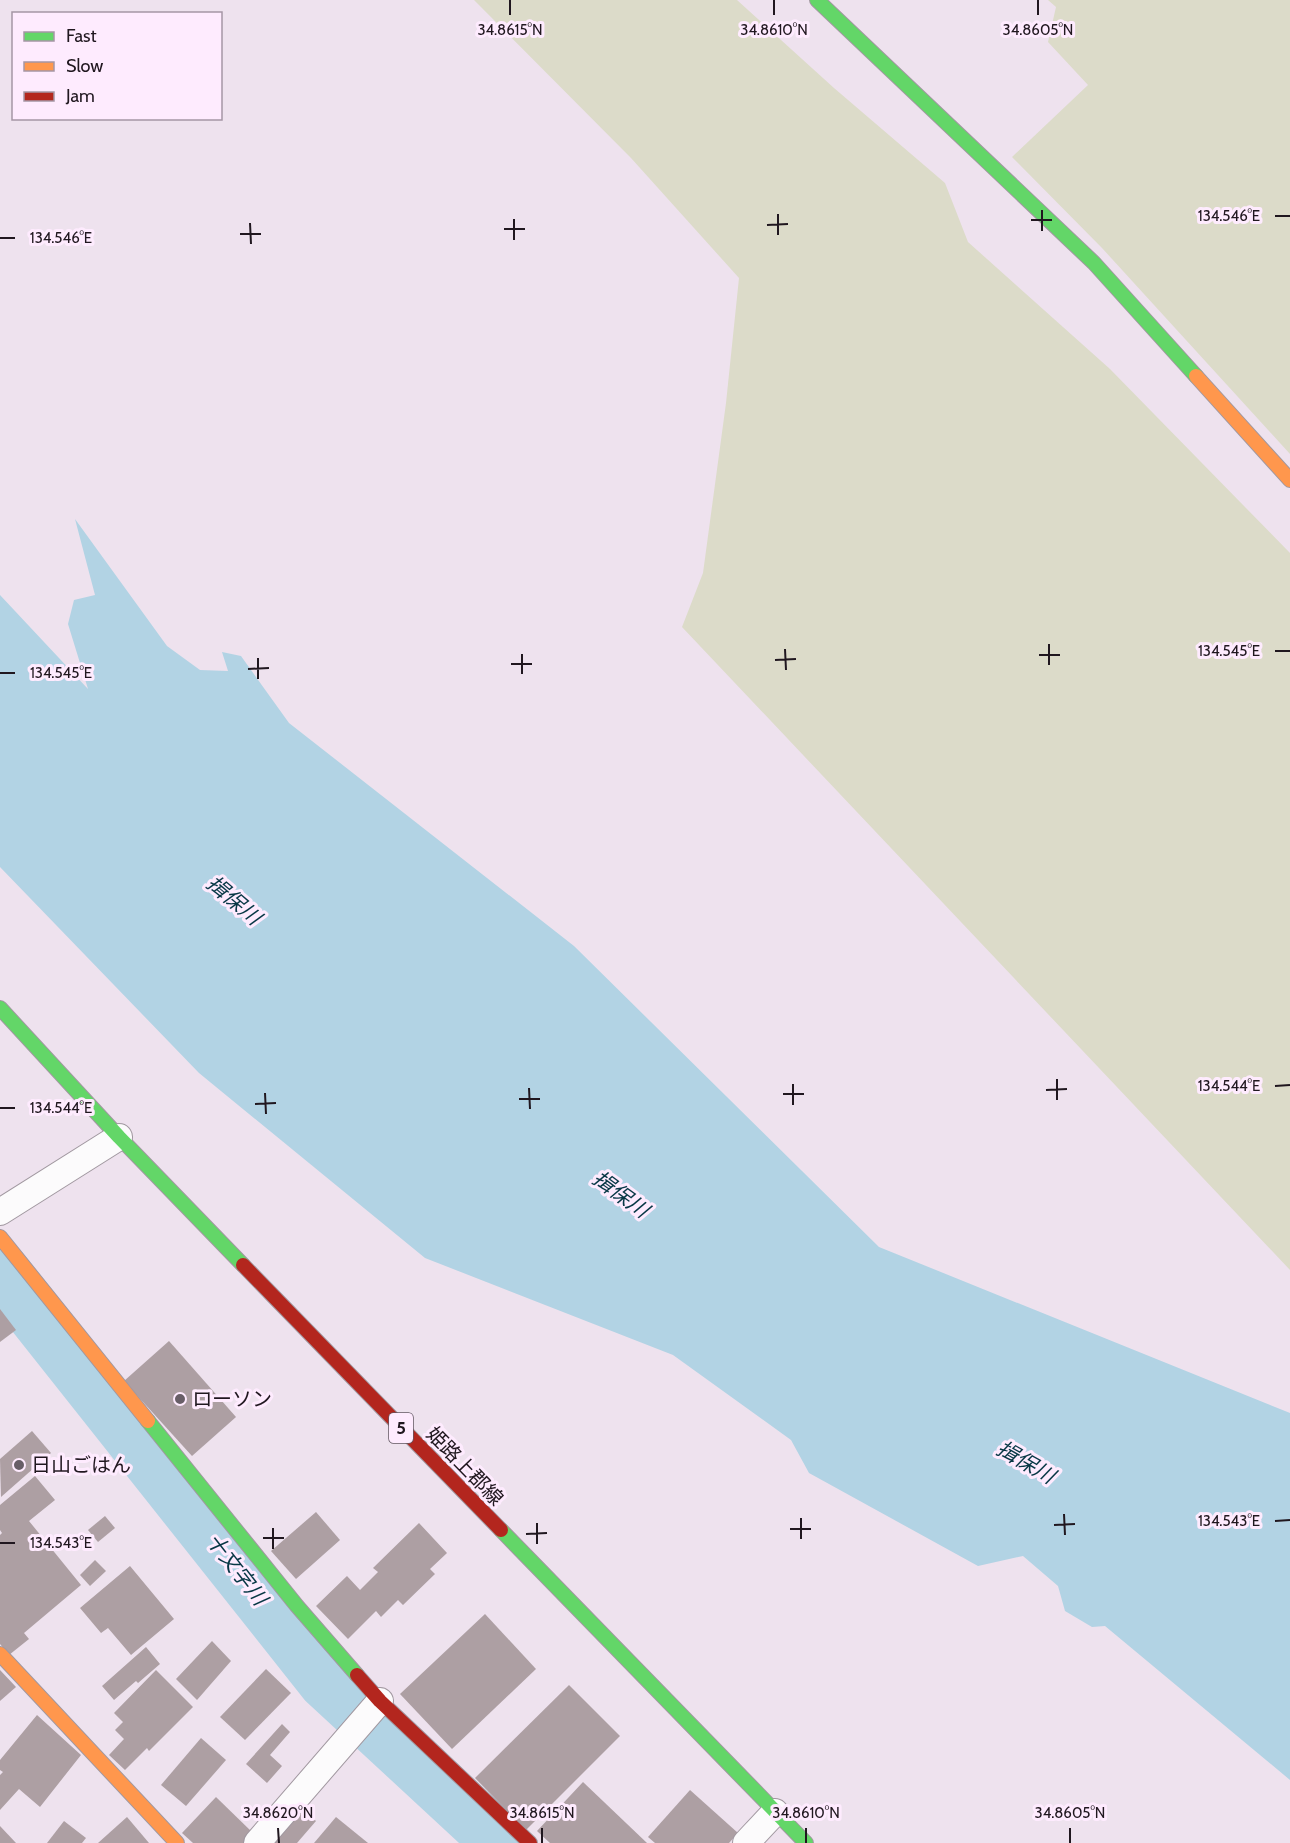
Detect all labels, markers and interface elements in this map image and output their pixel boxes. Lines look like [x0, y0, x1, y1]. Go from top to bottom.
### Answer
legend [12, 12, 222, 120]
text: 34.8615°N [477, 21, 543, 39]
text: 34.8610°N [740, 21, 808, 39]
text: 34.8605°N [1003, 21, 1073, 39]
text: Fast [66, 25, 97, 47]
text: Slow [66, 55, 103, 77]
text: Jam [65, 85, 95, 107]
text: 134.546°E [1198, 207, 1260, 225]
text: 134.546°E [30, 229, 92, 247]
text: 134.545°E [1198, 642, 1260, 660]
text: 134.545°E [30, 664, 92, 682]
water label: 揖保川 [202, 870, 268, 931]
text: 134.544°E [1198, 1077, 1260, 1095]
text: 134.544°E [30, 1099, 92, 1117]
water label: 揖保川 [588, 1165, 655, 1224]
place label: ローソン [192, 1387, 272, 1411]
marker: ローソン [173, 1392, 187, 1406]
road number: 5 [389, 1413, 413, 1443]
street label: 姫路上郡線 [422, 1422, 508, 1510]
water label: 揖保川 [992, 1435, 1061, 1490]
place label: 日山ごはん [31, 1453, 131, 1477]
marker: 日山ごはん [12, 1458, 26, 1472]
text: 134.543°E [1198, 1512, 1260, 1530]
water label: 十文字川 [201, 1528, 274, 1611]
text: 134.543°E [30, 1534, 92, 1552]
text: 34.8620°N [243, 1804, 313, 1822]
text: 34.8615°N [509, 1804, 575, 1822]
text: 34.8610°N [772, 1804, 840, 1822]
text: 34.8605°N [1035, 1804, 1105, 1822]

